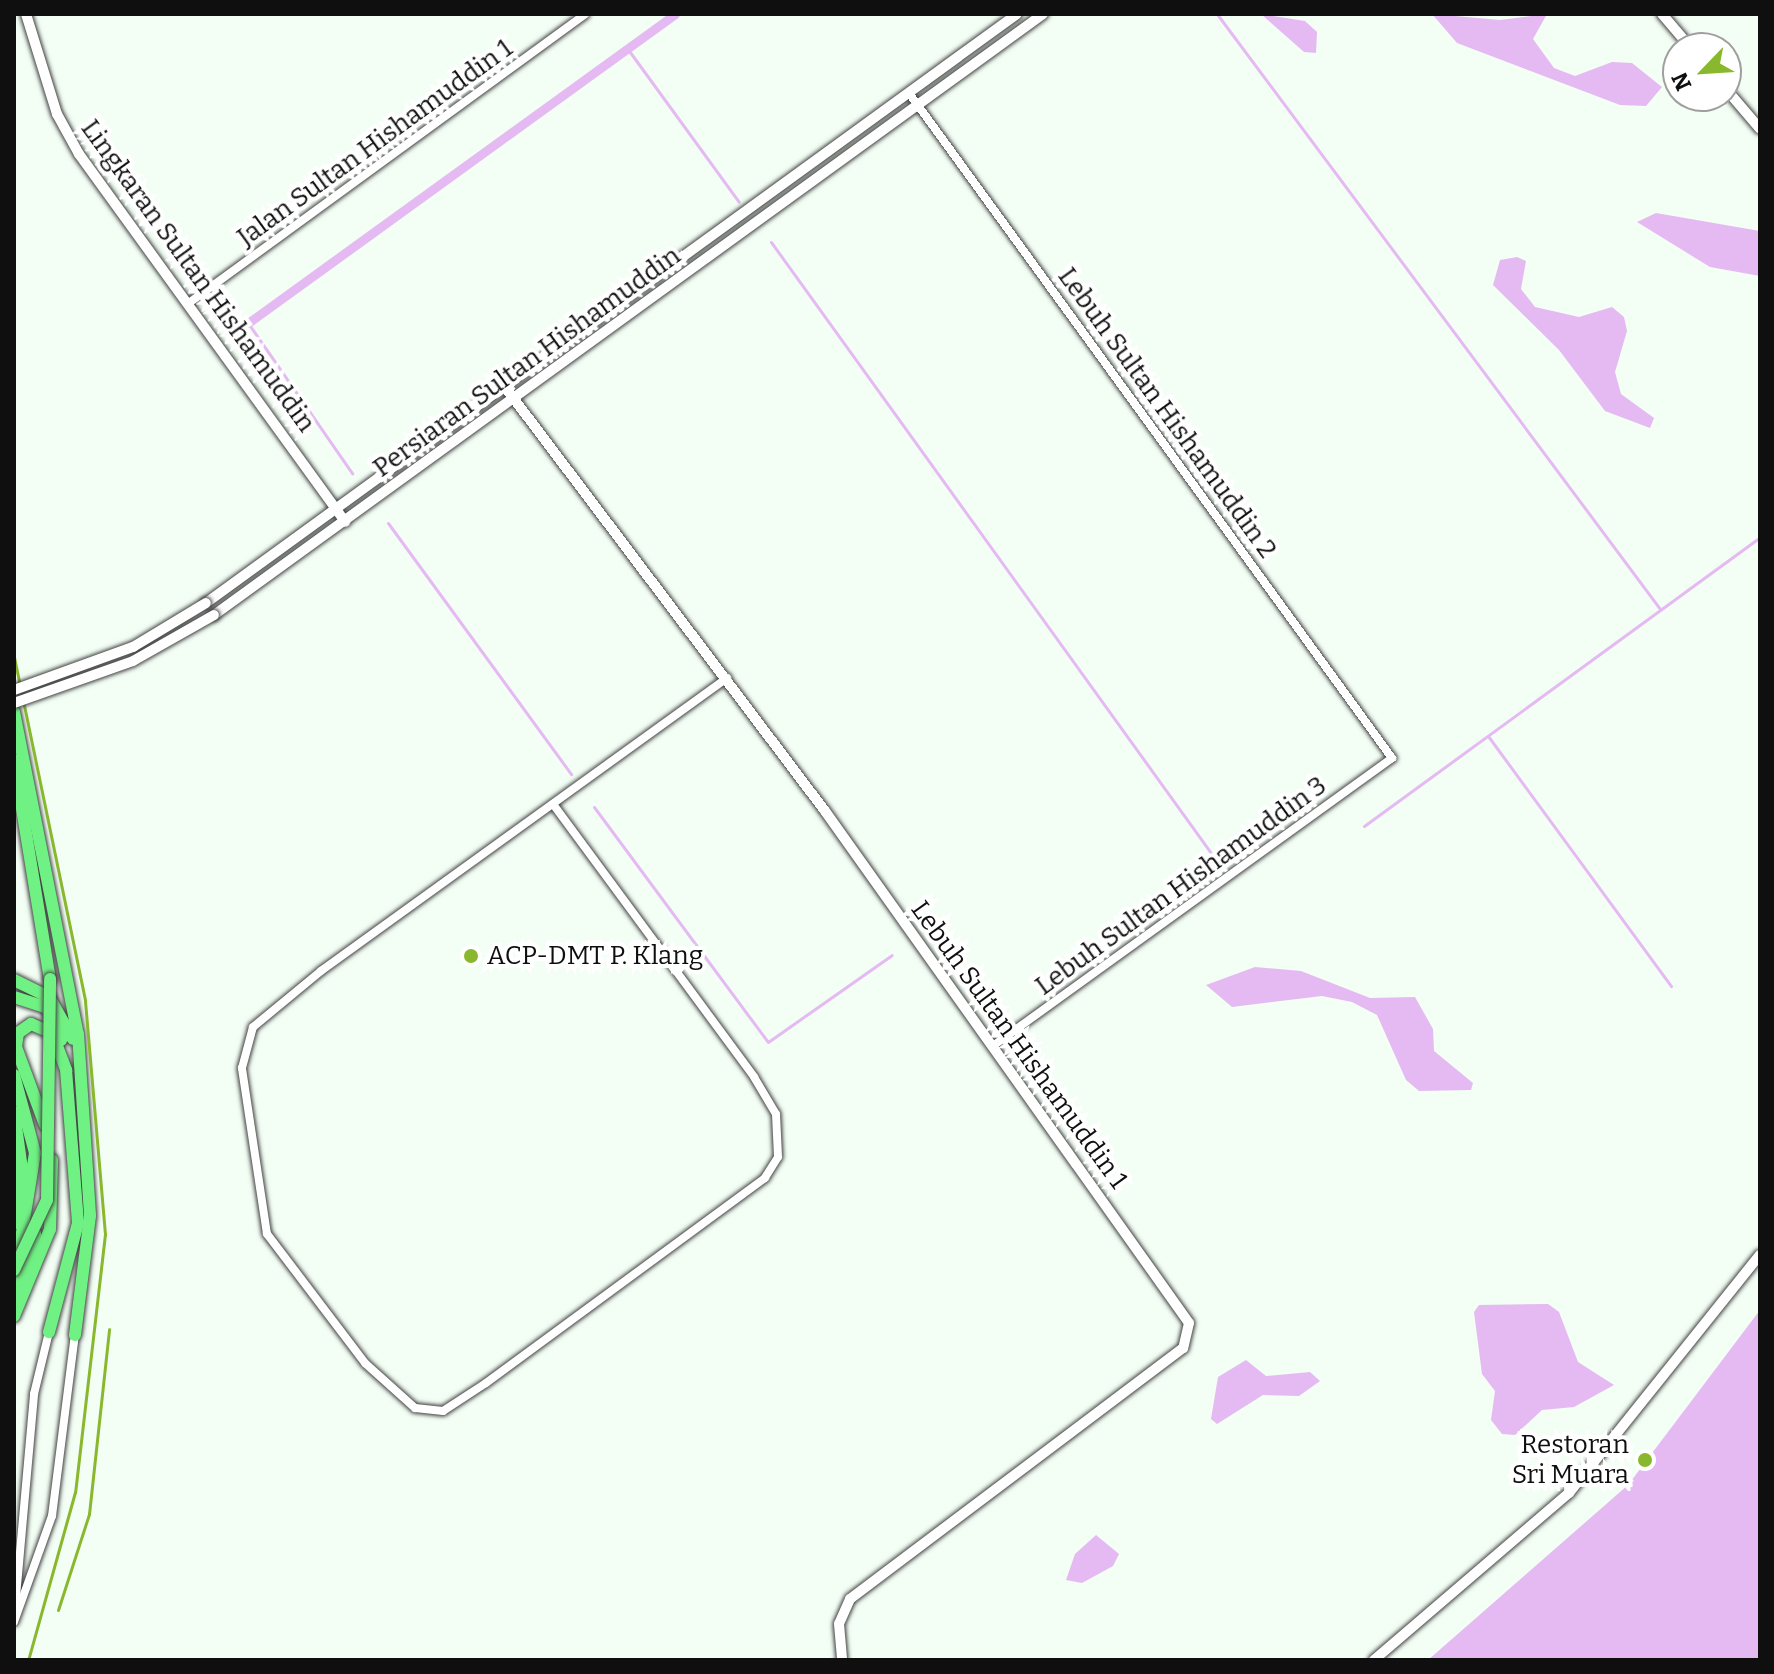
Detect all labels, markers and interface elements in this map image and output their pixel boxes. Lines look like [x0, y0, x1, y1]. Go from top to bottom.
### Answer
north arrow [1662, 32, 1742, 112]
street label: Jalan Sultan Hishamuddin 1 [232, 33, 518, 253]
text: N [1666, 68, 1697, 95]
street label: Lingkaran Sultan Hishamuddin [74, 114, 322, 438]
street label: Persiaran Sultan Hishamuddin [367, 240, 687, 484]
street label: Lebuh Sultan Hishamuddin 2 [1051, 262, 1283, 564]
street label: Lebuh Sultan Hishamuddin 3 [1030, 770, 1332, 1002]
street label: Lebuh Sultan Hishamuddin 1 [904, 895, 1134, 1195]
place label: ACP-DMT P. Klang [487, 940, 703, 972]
marker: ACP-DMT P. Klang [462, 947, 480, 965]
place label: Restoran Sri Muara [1512, 1429, 1629, 1490]
marker: Restoran Sri Muara [1636, 1451, 1654, 1469]

